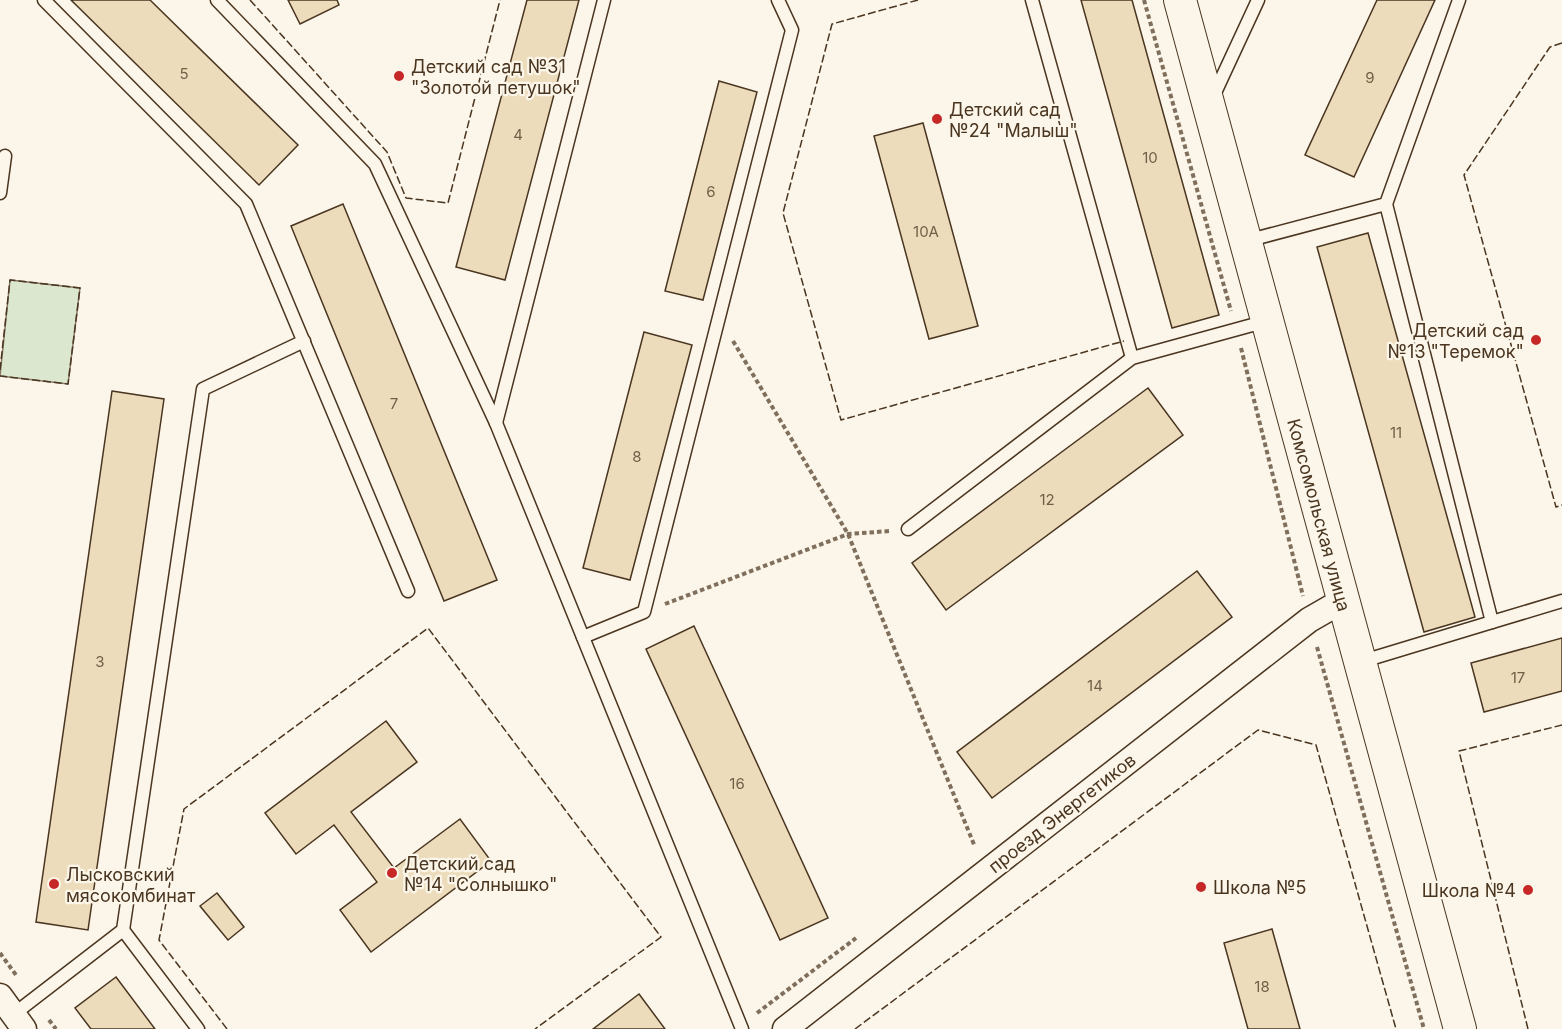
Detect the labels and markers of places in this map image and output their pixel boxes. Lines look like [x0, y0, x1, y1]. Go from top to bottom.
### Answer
place label: Детский сад №31 "Золотой петушок" [411, 56, 581, 98]
marker: Детский сад №31 "Золотой петушок" [392, 69, 406, 83]
place label: Детский сад №24 "Малыш" [949, 99, 1078, 141]
marker: Детский сад №24 "Малыш" [930, 112, 944, 126]
place label: Детский сад №13 "Теремок" [1387, 320, 1524, 362]
marker: Детский сад №13 "Теремок" [1529, 333, 1543, 347]
place label: Детский сад №14 "Солнышко" [404, 853, 557, 895]
place label: Лысковский мясокомбинат [66, 864, 196, 906]
marker: Детский сад №14 "Солнышко" [385, 866, 399, 880]
marker: Лысковский мясокомбинат [47, 877, 61, 891]
place label: Школа №5 [1213, 877, 1307, 898]
marker: Школа №5 [1194, 880, 1208, 894]
place label: Школа №4 [1422, 880, 1516, 901]
marker: Школа №4 [1521, 883, 1535, 897]

